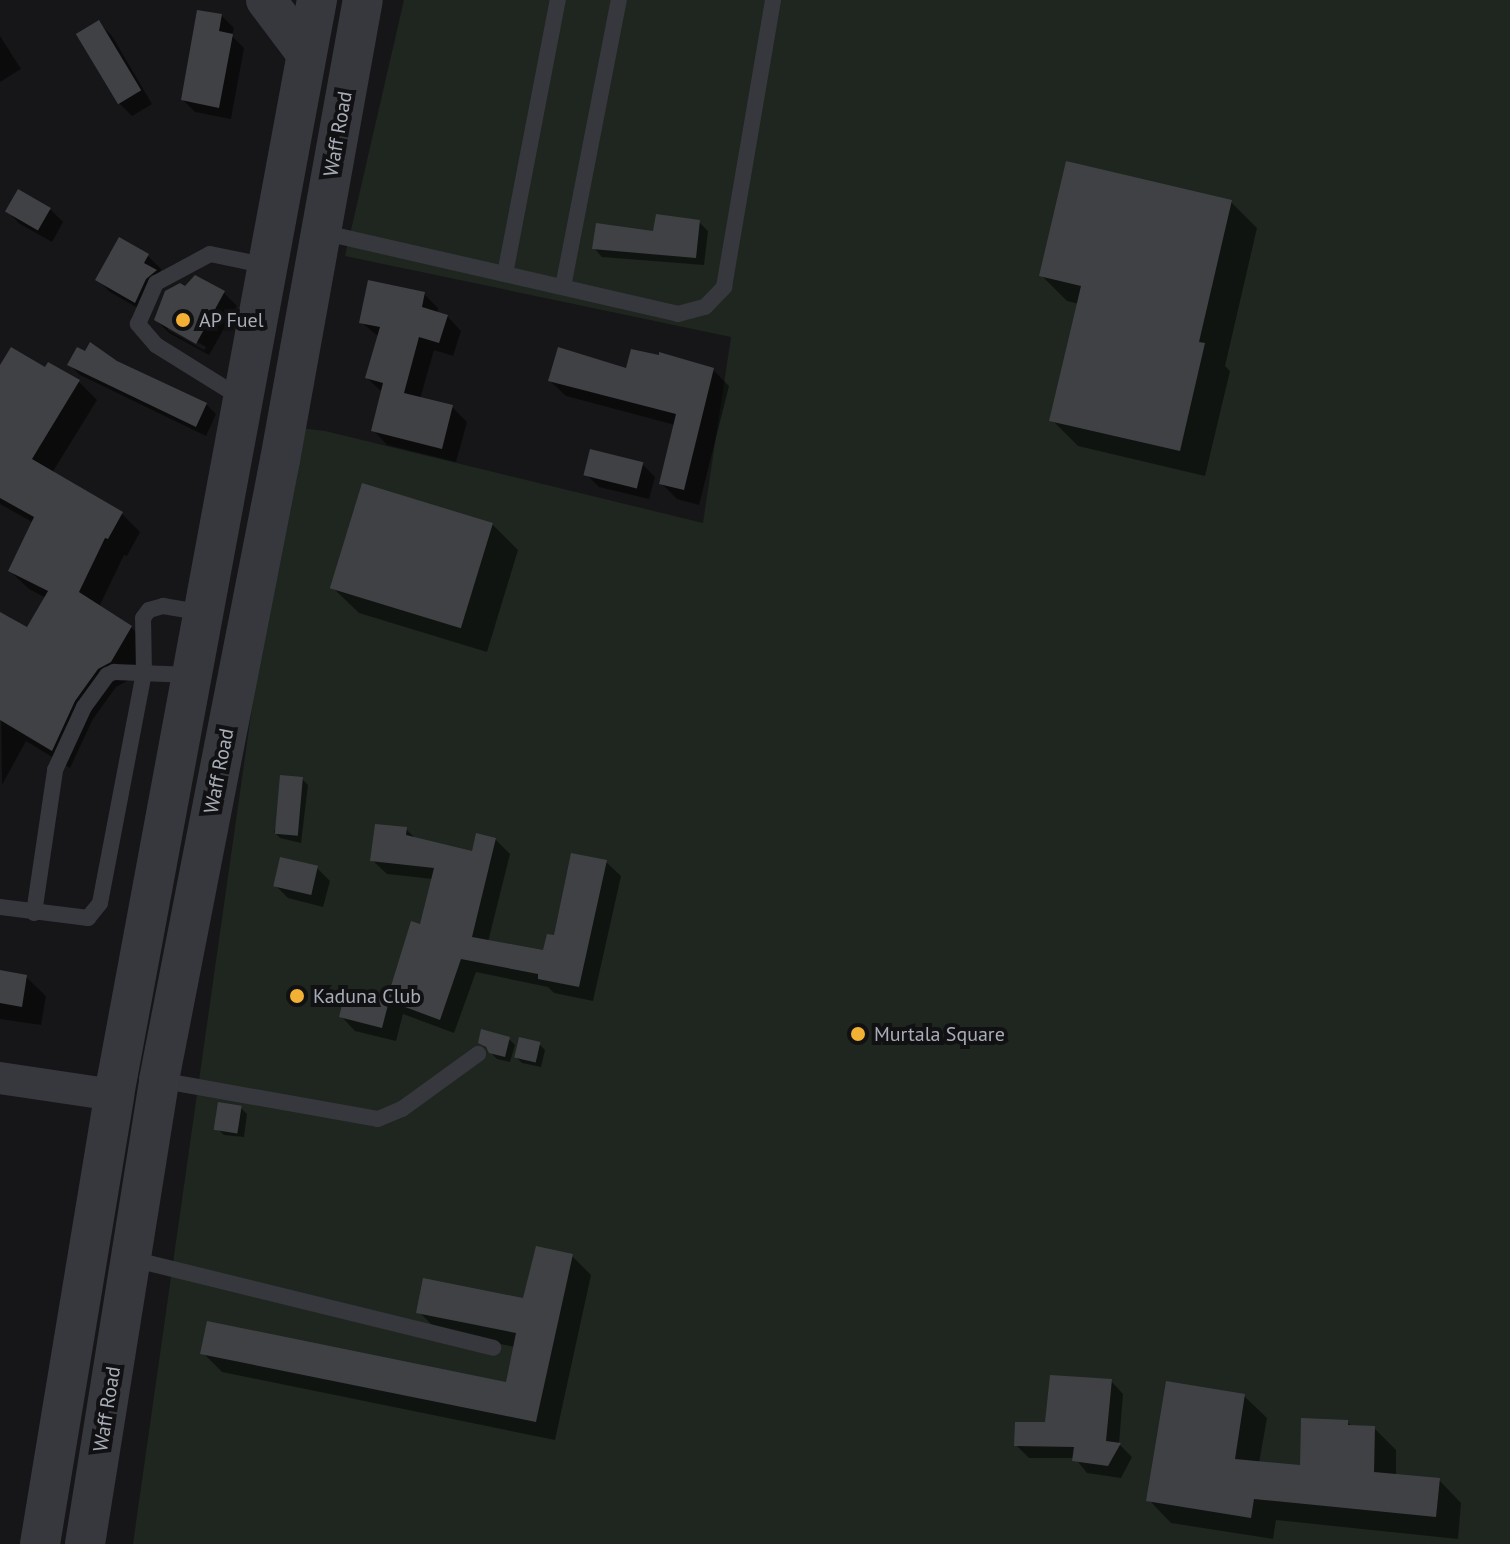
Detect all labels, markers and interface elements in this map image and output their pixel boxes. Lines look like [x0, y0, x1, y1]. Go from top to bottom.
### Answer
street label: Waff Road [319, 90, 357, 178]
place label: AP Fuel [199, 308, 264, 332]
marker: AP Fuel [174, 311, 192, 329]
street label: Waff Road [199, 726, 239, 816]
place label: Kaduna Club [313, 984, 421, 1008]
marker: Kaduna Club [288, 987, 306, 1005]
place label: Murtala Square [874, 1022, 1005, 1046]
marker: Murtala Square [849, 1025, 867, 1043]
street label: Waff Road [88, 1365, 126, 1453]

